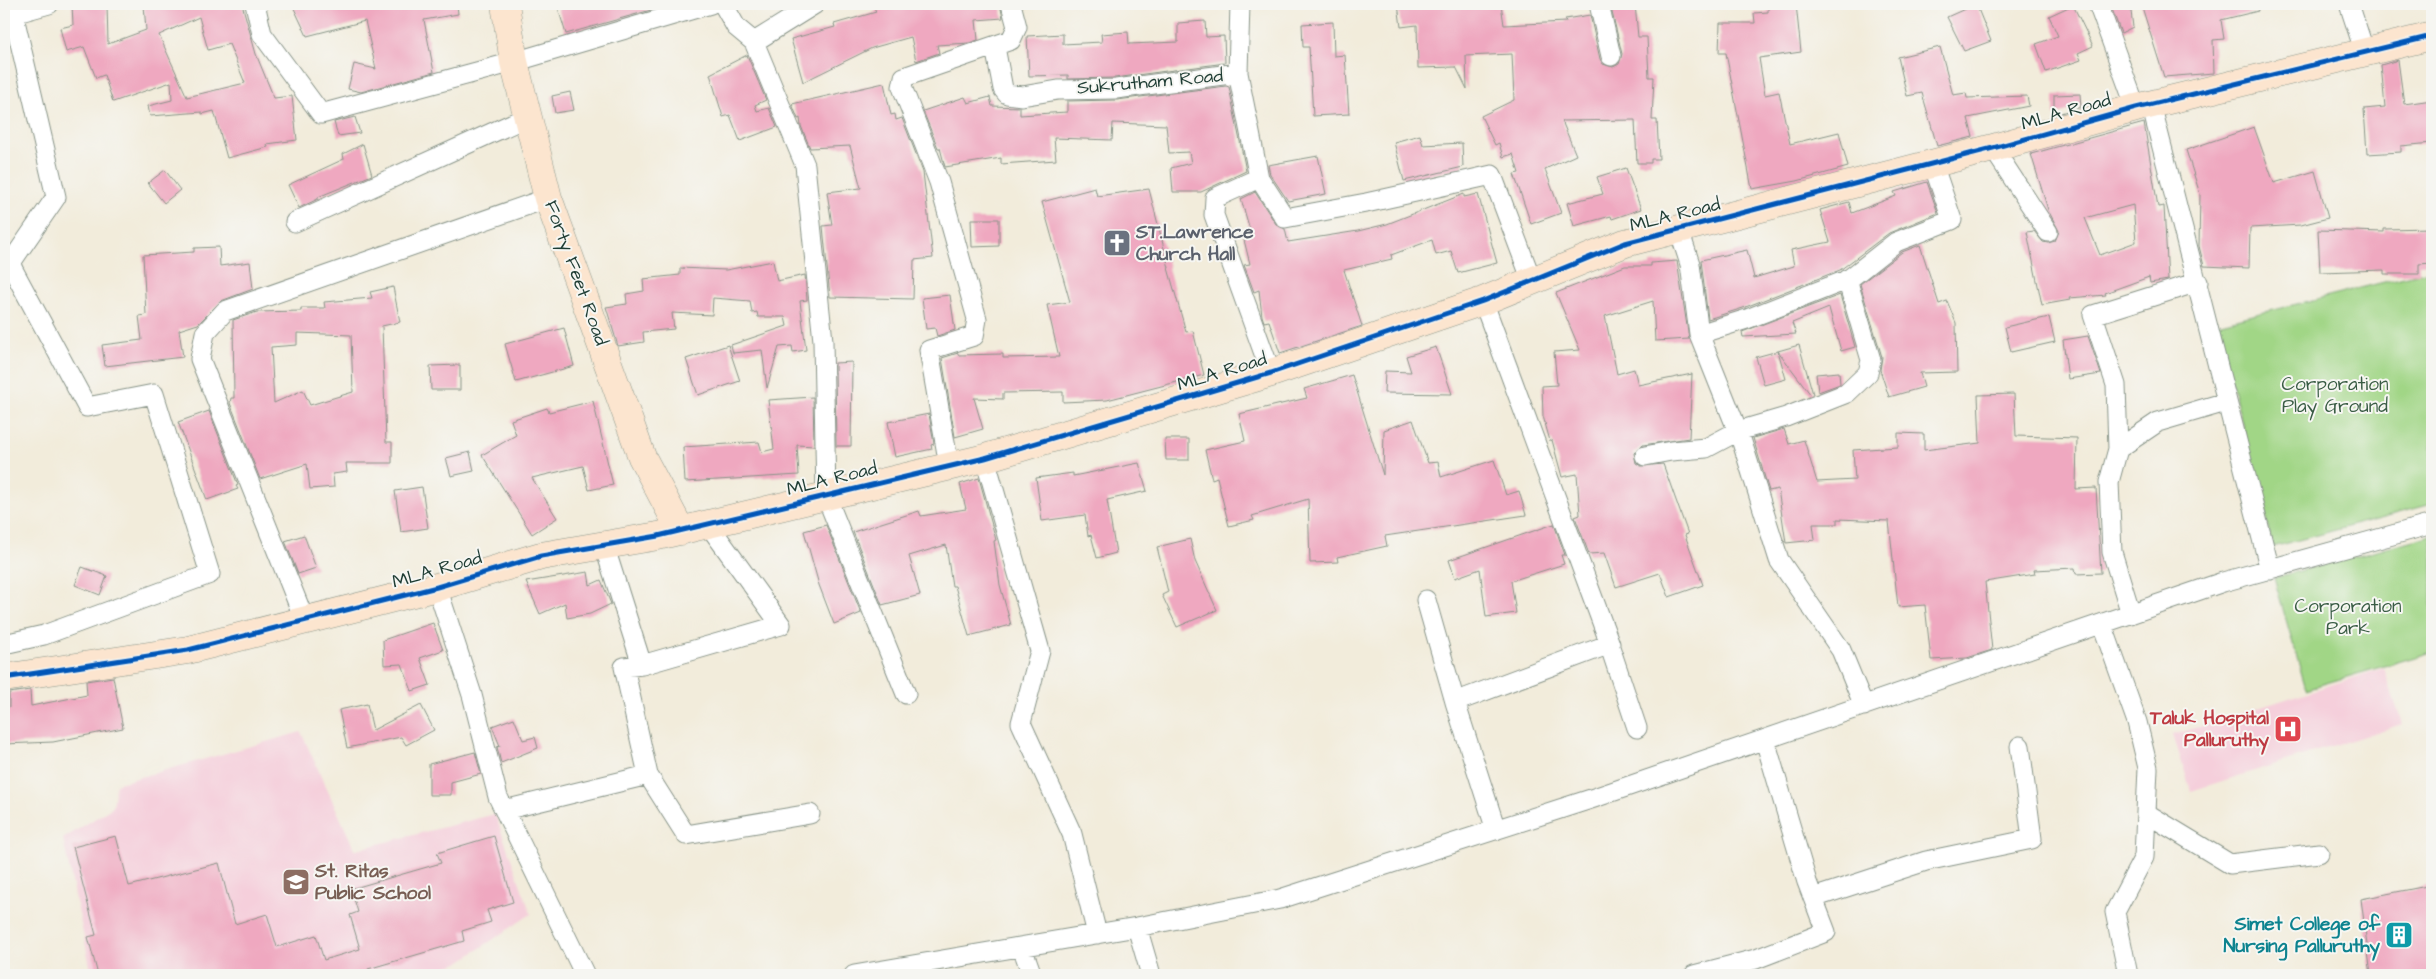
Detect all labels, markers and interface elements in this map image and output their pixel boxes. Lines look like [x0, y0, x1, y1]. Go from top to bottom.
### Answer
street label: Sukrutham Road [1076, 62, 1224, 102]
street label: MLA Road [2018, 86, 2114, 138]
street label: MLA Road [1627, 191, 1723, 239]
street label: Forty Feet Road [536, 197, 615, 350]
place label: ST.Lawrence Church Hall [1135, 219, 1254, 268]
church icon: ST.Lawrence Church Hall [1102, 228, 1132, 258]
street label: MLA Road [1174, 346, 1270, 398]
park label: Corporation Play Ground [2282, 371, 2388, 421]
street label: MLA Road [784, 455, 880, 503]
street label: MLA Road [389, 544, 485, 596]
park label: Corporation Park [2295, 593, 2401, 642]
place label: Taluk Hospital Palluruthy [2149, 705, 2270, 755]
hospital icon: Taluk Hospital Palluruthy [2273, 714, 2303, 744]
place label: St. Ritas Public School [314, 858, 431, 907]
school or university icon: St. Ritas Public School [281, 867, 311, 897]
place label: Simet College of Nursing Palluruthy [2224, 911, 2381, 961]
building icon: Simet College of Nursing Palluruthy [2384, 920, 2414, 950]

